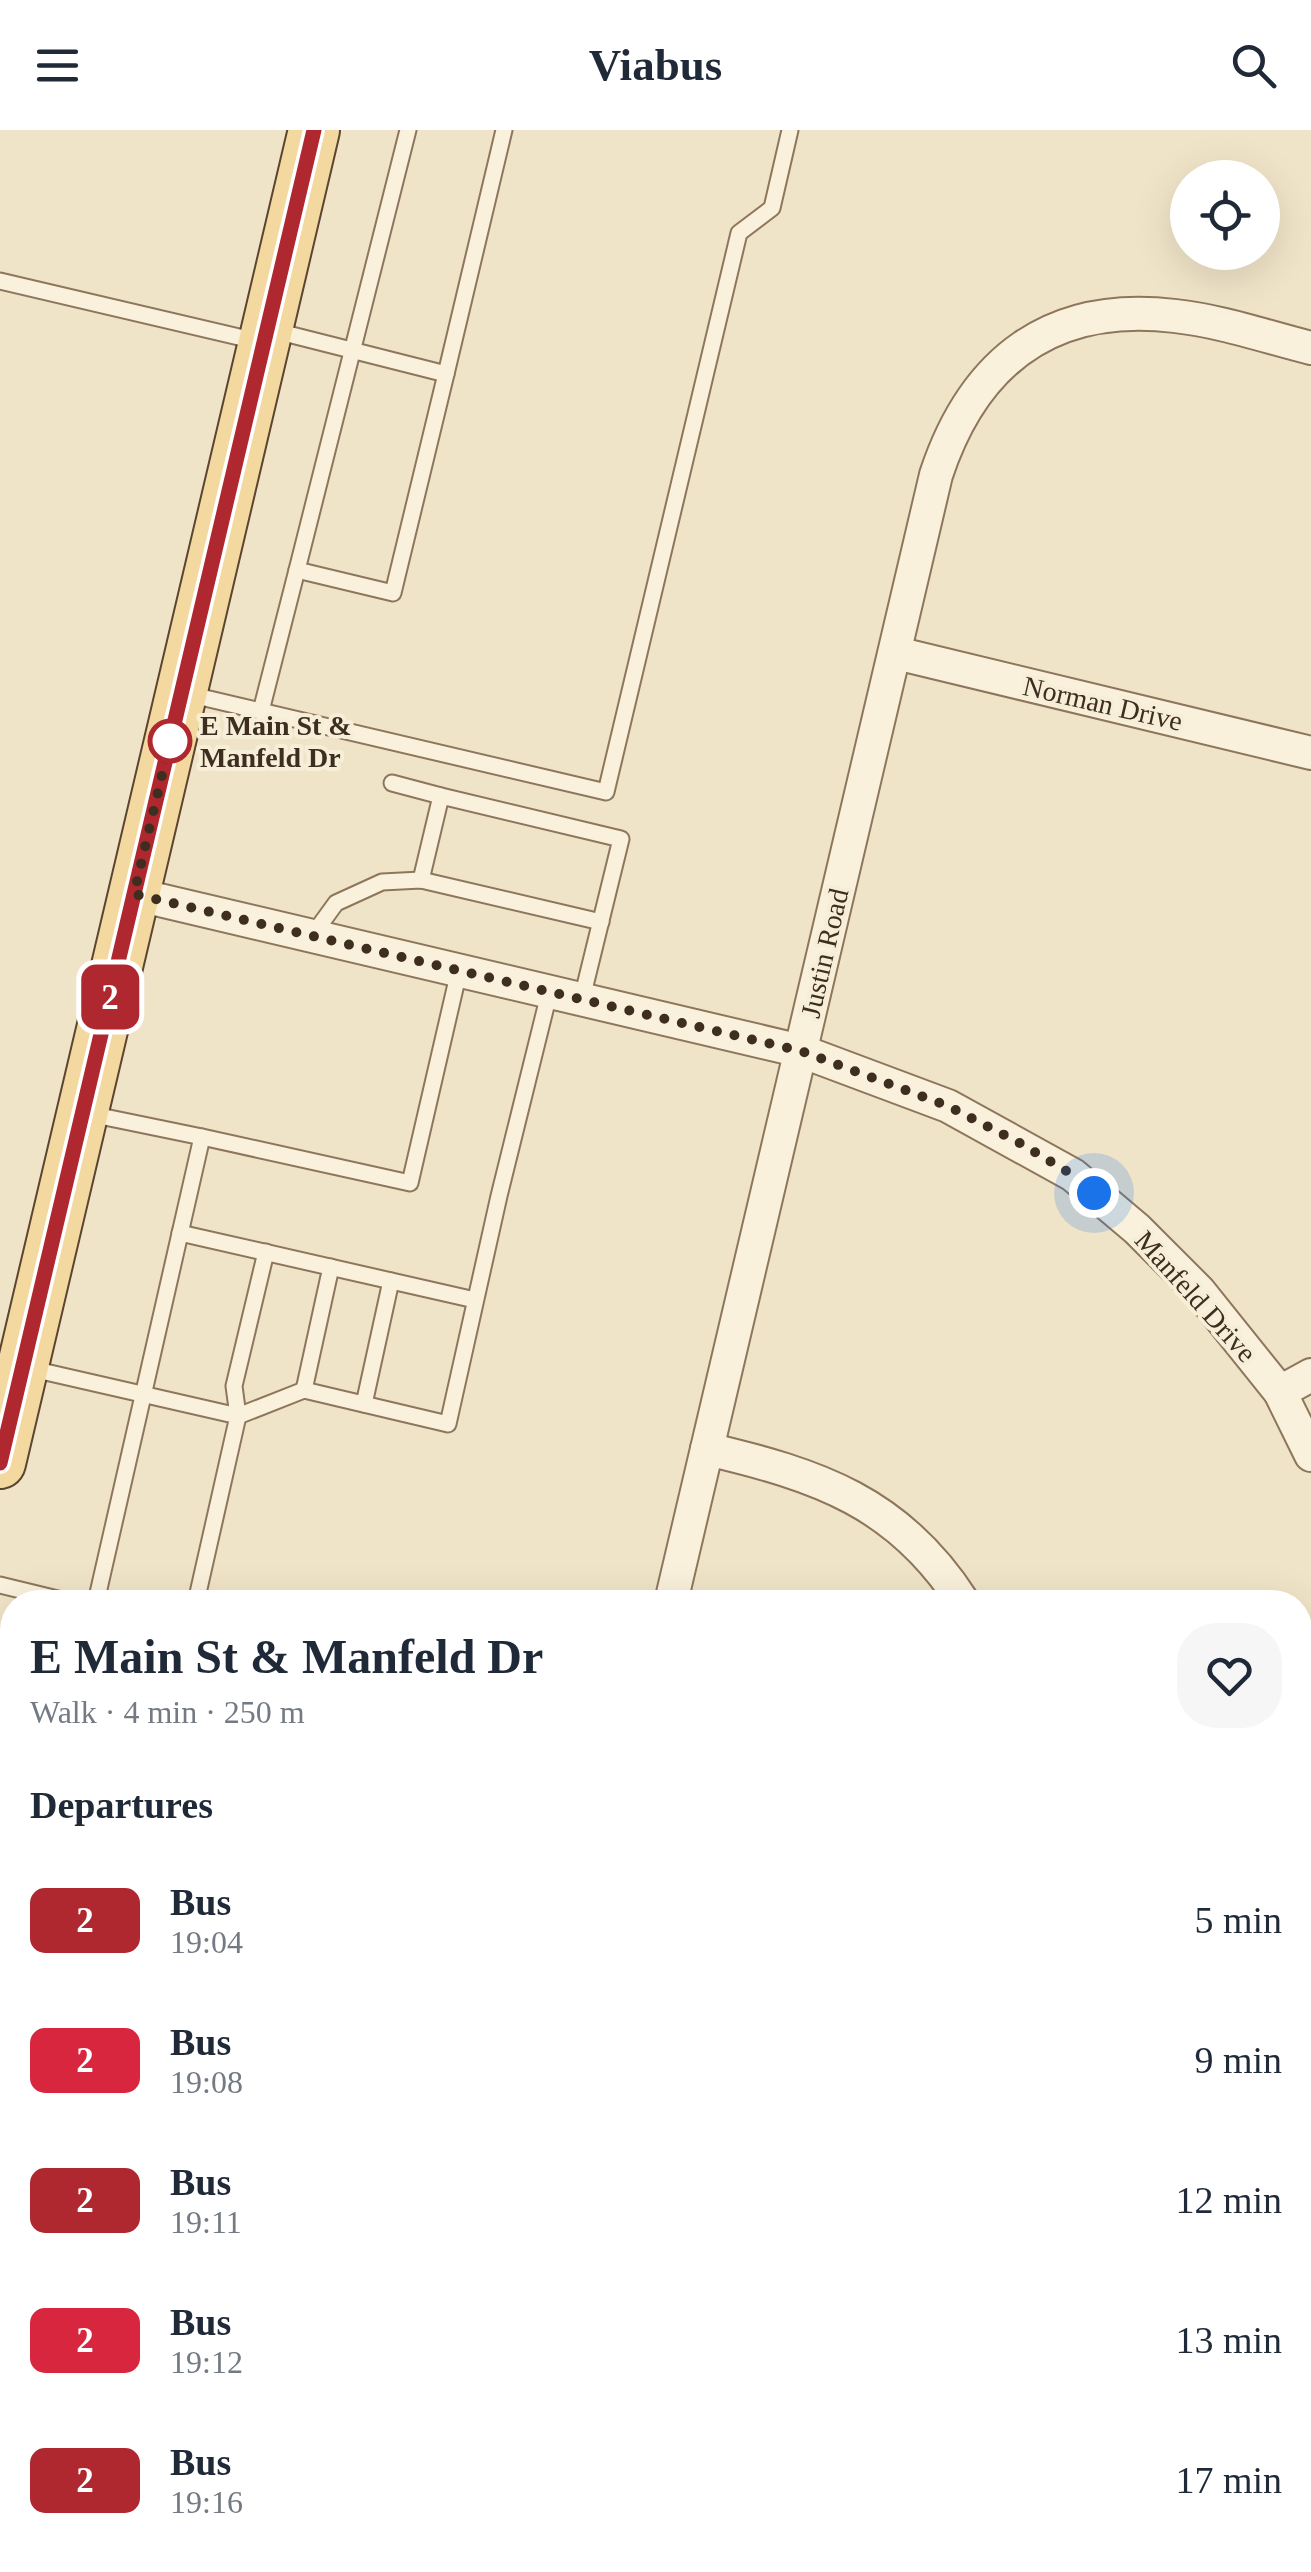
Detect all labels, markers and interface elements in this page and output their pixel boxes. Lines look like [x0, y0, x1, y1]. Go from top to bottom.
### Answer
icon: menu [30, 38, 85, 93]
icon: search [1226, 38, 1281, 93]
text: Viabus [589, 40, 722, 90]
map controls [1170, 160, 1280, 270]
button: locate [1170, 160, 1280, 270]
street label: Norman Drive [1020, 670, 1186, 737]
place label: E Main St & Manfeld Dr [200, 710, 352, 773]
marker: E Main St & Manfeld Dr [149, 720, 191, 762]
street label: Justin Road [795, 886, 854, 1021]
line badge: 2 [78, 964, 142, 1030]
text: 2 [101, 978, 119, 1017]
your location [1069, 1168, 1119, 1218]
street label: Manfeld Drive [1129, 1224, 1263, 1368]
button: heart [1177, 1623, 1282, 1728]
text: E Main St & Manfeld Dr [30, 1630, 543, 1683]
text: Walk · 4 min · 250 m [30, 1694, 305, 1730]
text: Departures [30, 1784, 213, 1826]
text: Bus [170, 1881, 231, 1923]
text: 5 min [1194, 1899, 1282, 1941]
text: 2 [76, 1901, 94, 1940]
text: 19:04 [170, 1924, 243, 1960]
text: Bus [170, 2021, 231, 2063]
text: 9 min [1194, 2039, 1282, 2081]
text: 2 [76, 2041, 94, 2080]
text: 19:08 [170, 2064, 243, 2100]
text: Bus [170, 2161, 231, 2203]
text: 12 min [1175, 2179, 1282, 2221]
text: 2 [76, 2181, 94, 2220]
text: 19:11 [170, 2204, 242, 2240]
text: Bus [170, 2301, 231, 2343]
text: 13 min [1175, 2319, 1282, 2361]
text: 2 [76, 2321, 94, 2360]
text: 19:12 [170, 2344, 243, 2380]
text: Bus [170, 2441, 231, 2483]
text: 17 min [1175, 2459, 1282, 2501]
text: 2 [76, 2461, 94, 2500]
text: 19:16 [170, 2484, 243, 2520]

